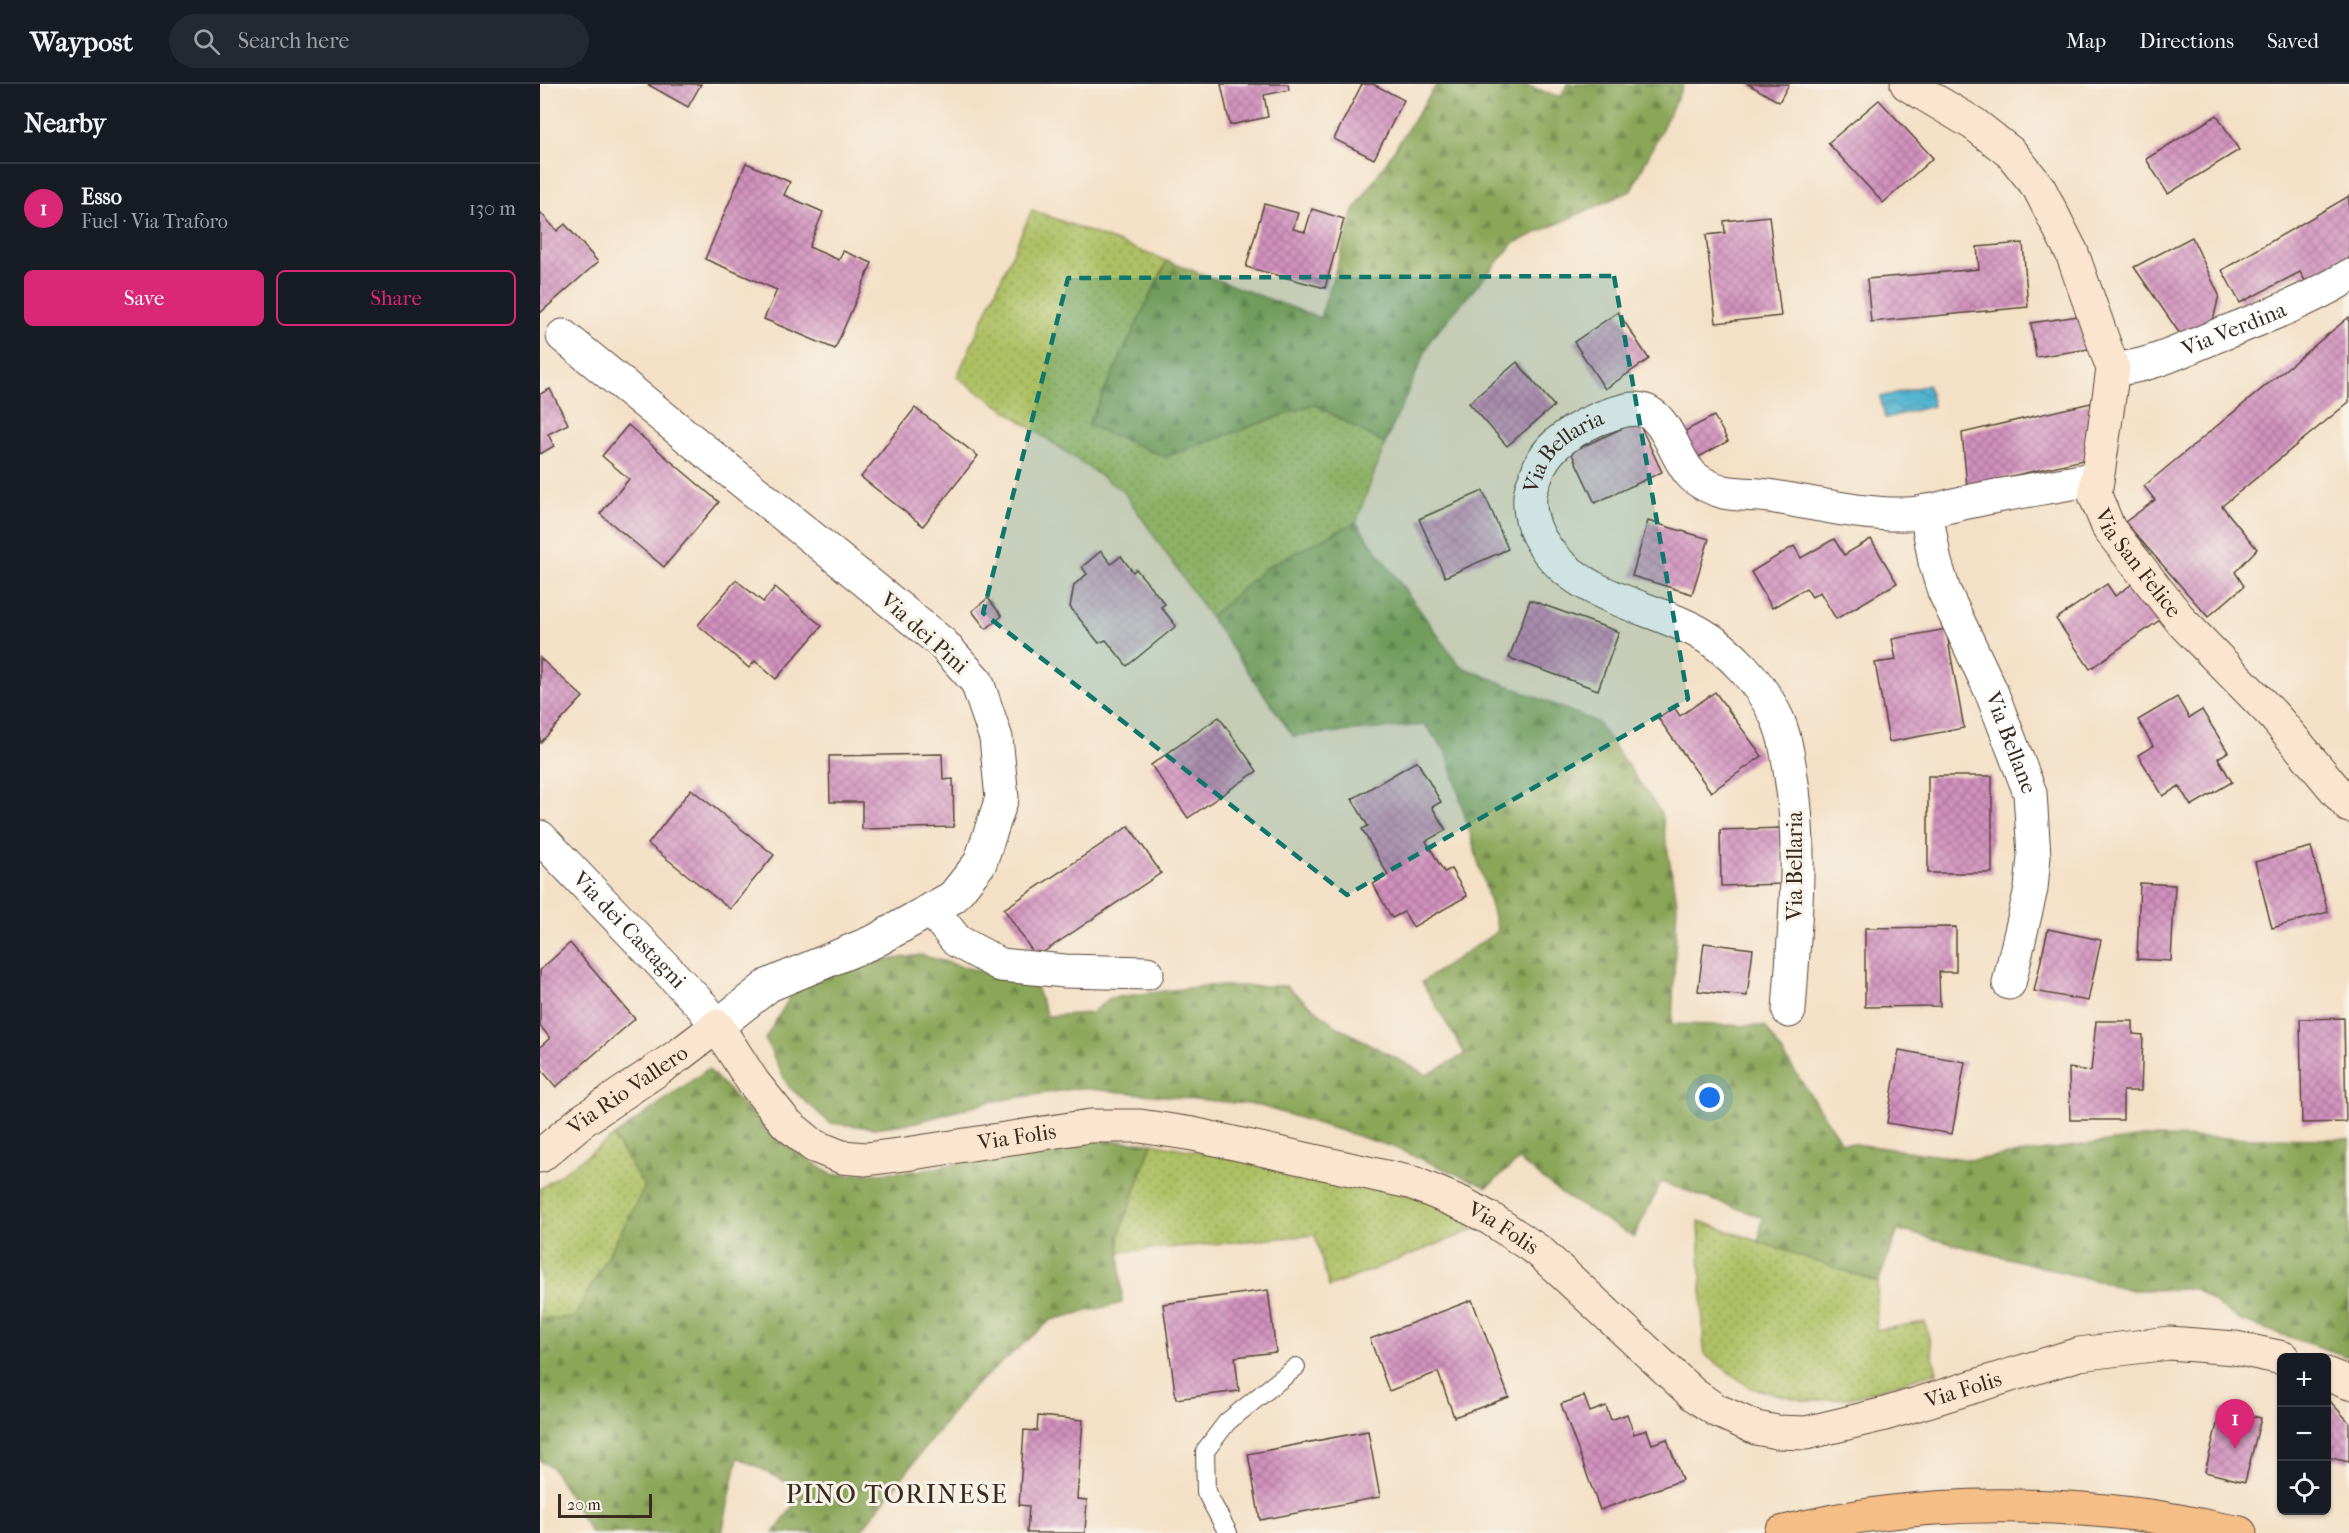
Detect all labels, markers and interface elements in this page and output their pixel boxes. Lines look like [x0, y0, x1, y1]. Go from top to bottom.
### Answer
search box [169, 14, 589, 68]
text: Waypost [30, 25, 133, 58]
icon: search [190, 25, 223, 58]
text: Search here [238, 28, 349, 54]
text: Map [2066, 29, 2106, 53]
text: Directions [2139, 29, 2234, 53]
text: Saved [2267, 29, 2319, 53]
text: Nearby [24, 108, 106, 139]
text: Esso [81, 184, 122, 210]
text: 1 [40, 197, 47, 220]
text: 130 m [469, 197, 516, 220]
text: Fuel · Via Traforo [81, 210, 228, 233]
button: Save [24, 270, 264, 326]
button: Share [276, 270, 516, 326]
street label: Via Verdina [2177, 296, 2291, 363]
street label: Via Bellaria [1518, 405, 1608, 497]
street label: Via San Felice [2089, 504, 2187, 623]
street label: Via dei Pini [874, 586, 973, 679]
street label: Via Bellane [1979, 687, 2042, 797]
street label: Via Bellaria [1782, 811, 1808, 922]
street label: Via dei Castagni [567, 865, 692, 994]
street label: Via Rio Vallero [561, 1040, 693, 1141]
your location [1695, 1083, 1724, 1112]
street label: Via Folis [975, 1118, 1058, 1156]
street label: Via Folis [1462, 1196, 1544, 1260]
map controls [2277, 1353, 2331, 1515]
button: + [2277, 1353, 2331, 1407]
street label: Via Folis [1921, 1366, 2005, 1414]
pin: 1 [2216, 1400, 2254, 1449]
button: − [2277, 1407, 2331, 1461]
button: locate [2277, 1461, 2331, 1515]
district label: PINO TORINESE [786, 1479, 1008, 1510]
scale bar [558, 1491, 652, 1518]
text: 20 m [567, 1495, 601, 1514]

